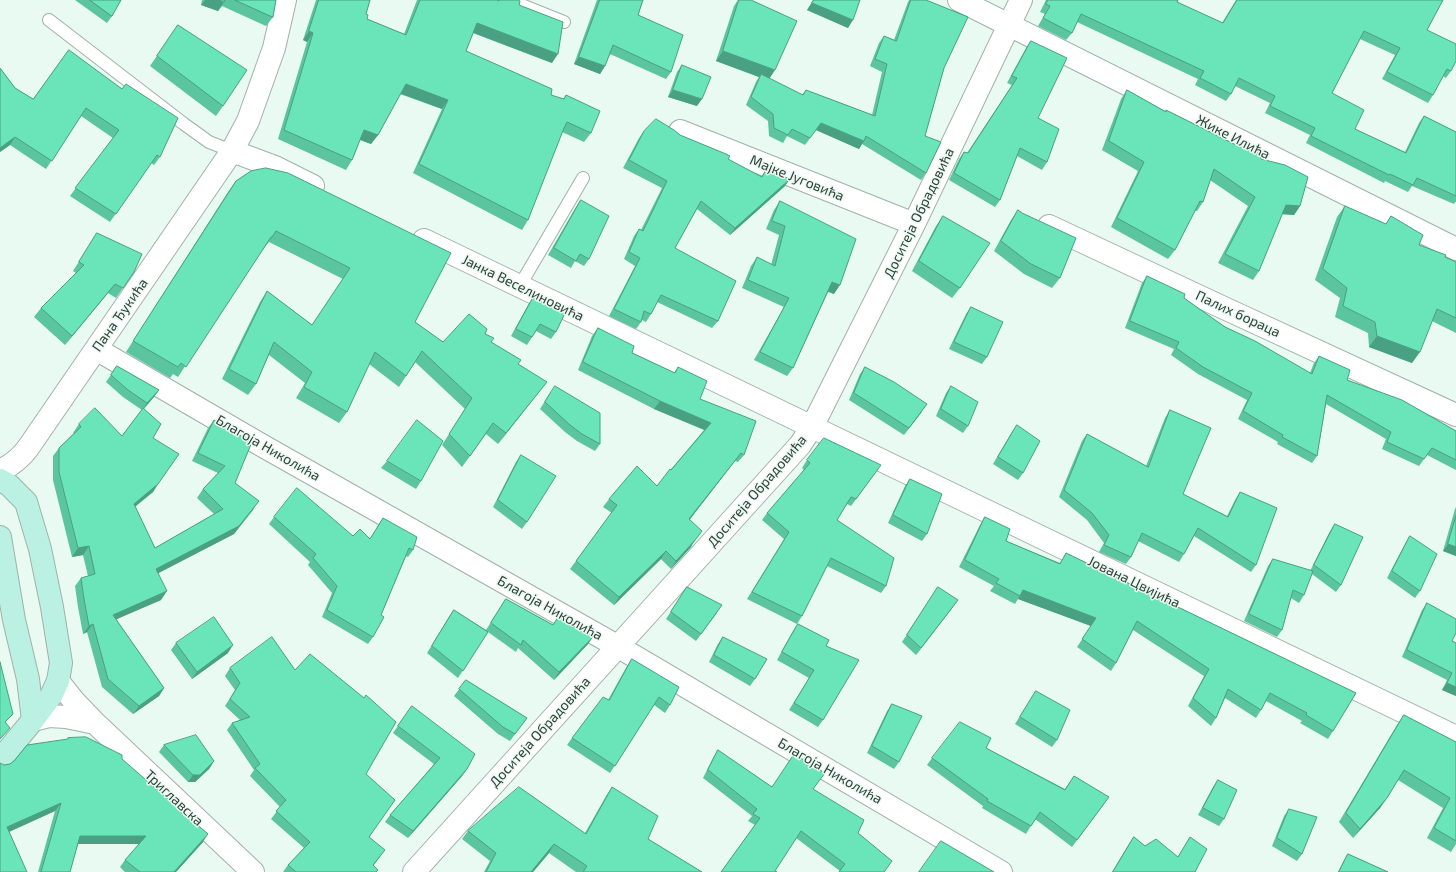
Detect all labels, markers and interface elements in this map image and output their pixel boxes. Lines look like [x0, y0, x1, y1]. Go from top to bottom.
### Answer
street label: Жике Илића [1193, 111, 1273, 163]
street label: Доситеја Обрадовића [880, 145, 958, 281]
street label: Мајке Југовића [747, 151, 847, 205]
street label: Јанка Веселиновића [459, 251, 587, 325]
street label: Пана Ђукића [89, 275, 151, 355]
street label: Палих бораца [1193, 287, 1283, 341]
street label: Благоја Николића [213, 411, 323, 485]
street label: Доситеја Обрадовића [704, 432, 810, 550]
street label: Јована Цвијића [1085, 552, 1183, 612]
street label: Благоја Николића [495, 572, 605, 644]
street label: Доситеја Обрадовића [486, 673, 594, 791]
street label: Благоја Николића [775, 734, 885, 808]
street label: Триглавска [141, 767, 207, 829]

